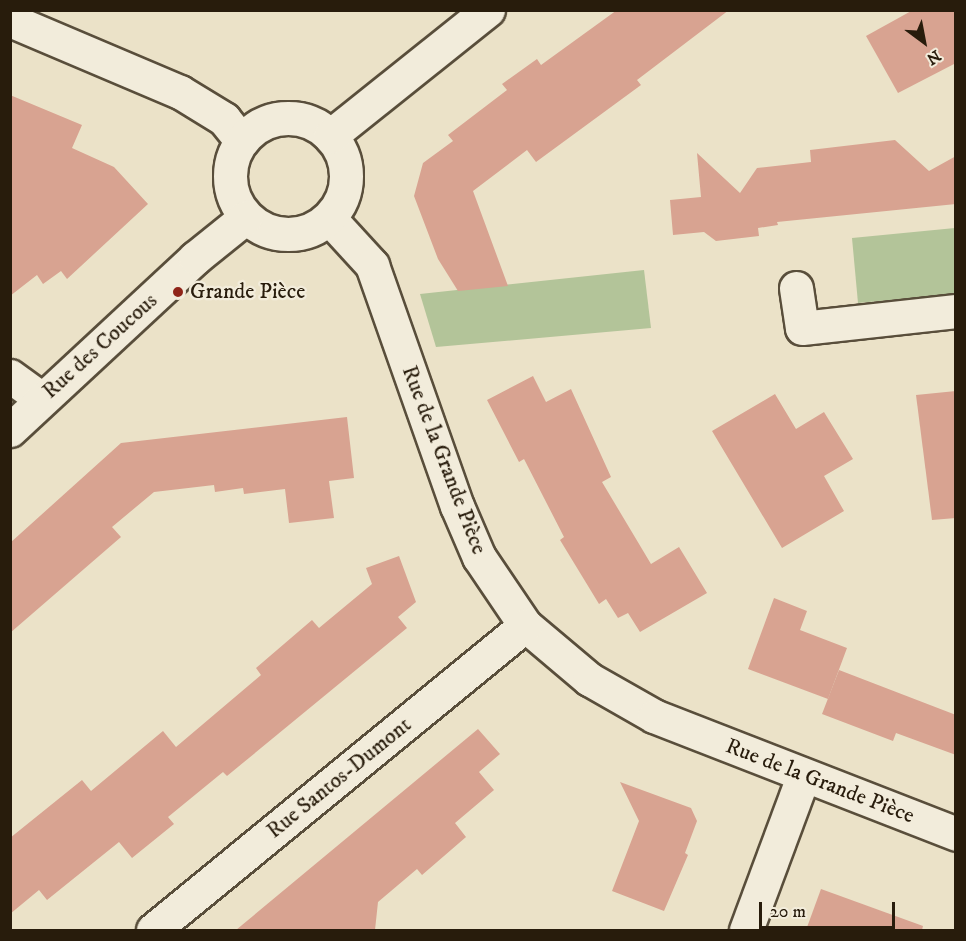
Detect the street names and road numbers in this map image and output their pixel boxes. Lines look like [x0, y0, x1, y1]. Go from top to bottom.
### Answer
street label: Rue des Coucous [37, 288, 163, 404]
street label: Rue de la Grande Pièce [396, 362, 492, 558]
street label: Rue Santos-Dumont [262, 712, 416, 844]
street label: Rue de la Grande Pièce [722, 733, 918, 829]

